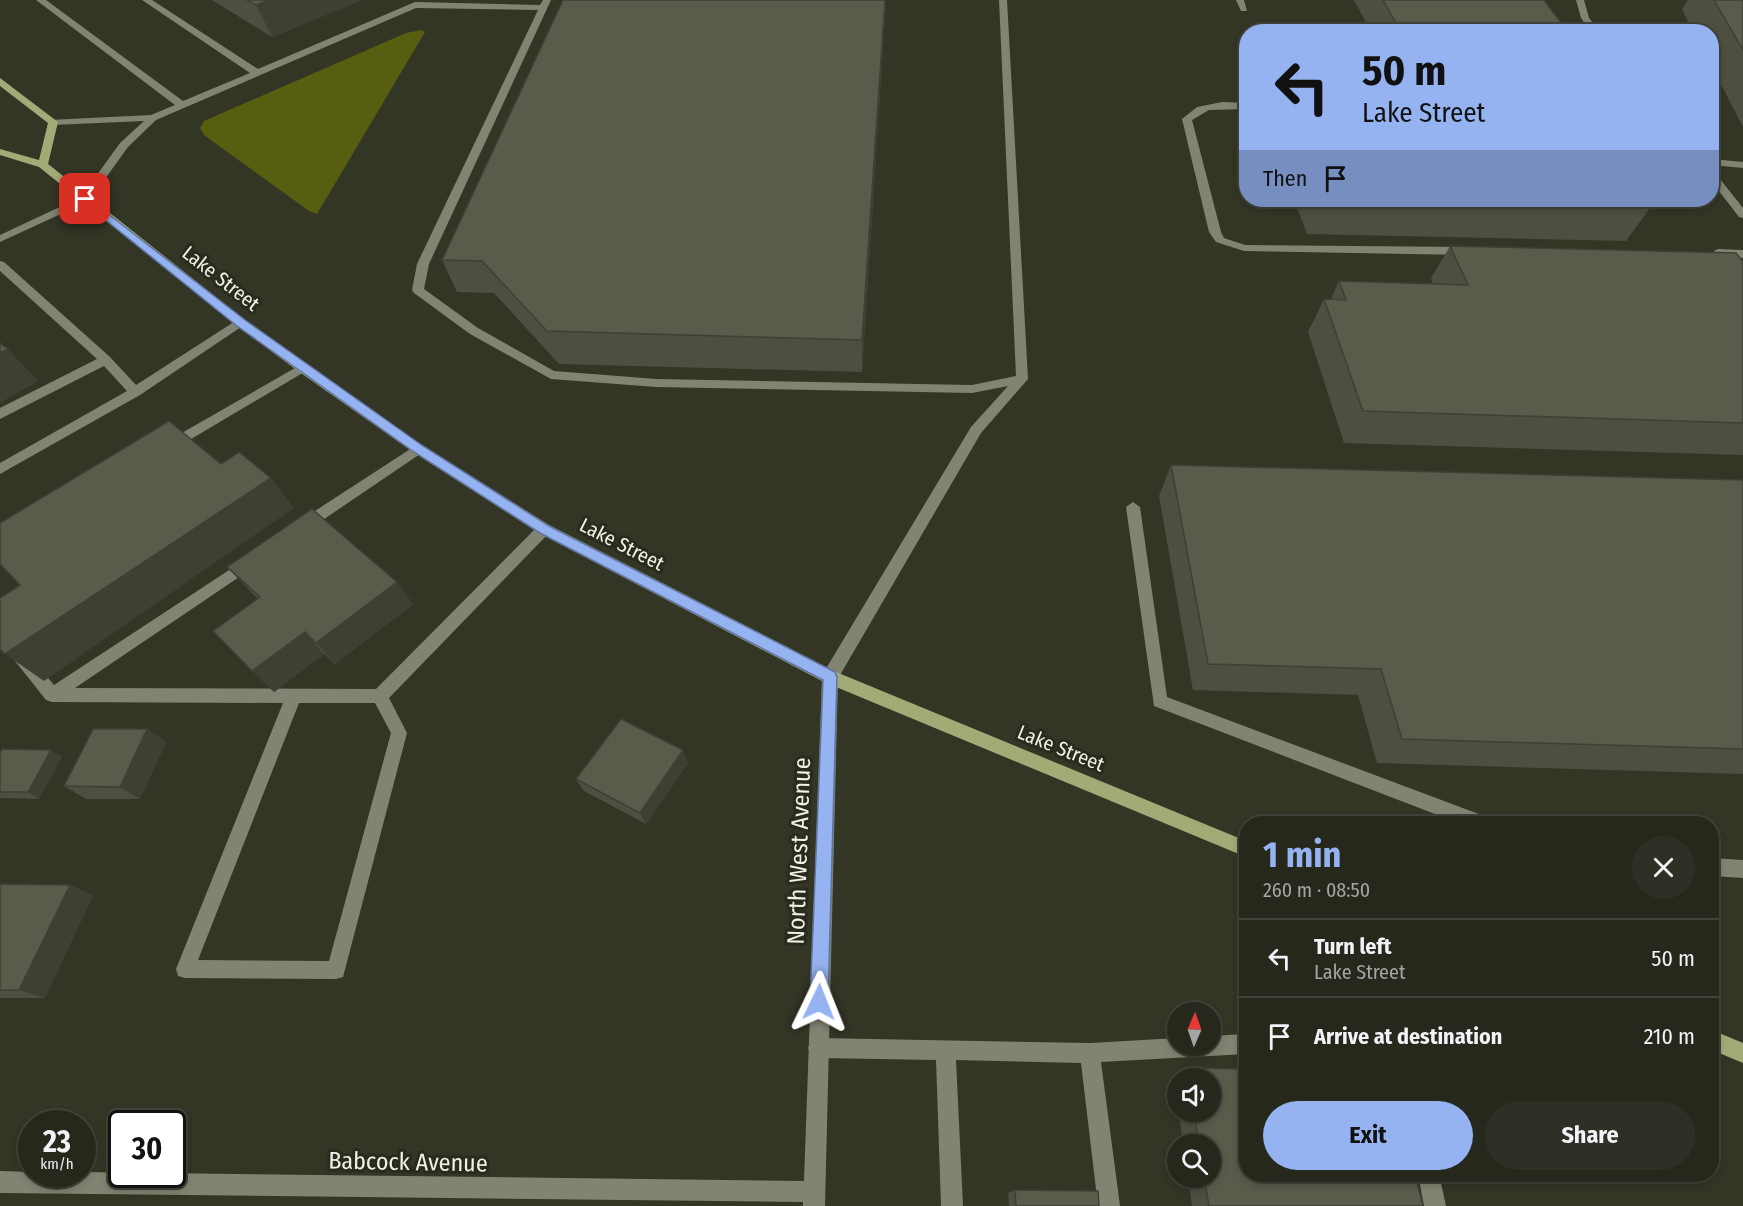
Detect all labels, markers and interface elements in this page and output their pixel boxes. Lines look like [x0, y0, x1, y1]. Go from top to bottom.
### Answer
text: 50 m [1362, 46, 1446, 96]
icon: left [1263, 48, 1341, 126]
text: Lake Street [1362, 97, 1485, 129]
icon: arrive [1319, 162, 1352, 195]
text: Then [1263, 165, 1307, 192]
pin [59, 173, 110, 224]
icon: arrive [68, 182, 101, 215]
street label: Lake Street [178, 240, 265, 316]
street label: Lake Street [576, 513, 669, 576]
street label: Lake Street [1014, 720, 1108, 776]
street label: North West Avenue [782, 757, 816, 945]
text: 1 min [1263, 833, 1341, 877]
button: close [1632, 836, 1695, 899]
text: 260 m · 08:50 [1263, 878, 1370, 902]
text: Turn left [1314, 933, 1392, 960]
icon: left [1263, 942, 1296, 975]
text: 50 m [1651, 945, 1695, 972]
text: Lake Street [1314, 960, 1405, 984]
position arrow [787, 970, 851, 1034]
north arrow [1167, 1002, 1221, 1056]
map controls [1167, 1002, 1221, 1188]
icon: arrive [1263, 1020, 1296, 1053]
text: Arrive at destination [1314, 1023, 1502, 1050]
text: 210 m [1644, 1023, 1695, 1050]
button: sound [1167, 1068, 1221, 1122]
button: Exit [1263, 1101, 1473, 1170]
button: Share [1485, 1101, 1695, 1170]
speed limit sign: 30 [108, 1110, 186, 1188]
text: 23 [43, 1124, 71, 1160]
button: search [1167, 1134, 1221, 1188]
street label: Babcock Avenue [328, 1147, 488, 1177]
text: km/h [40, 1155, 74, 1173]

